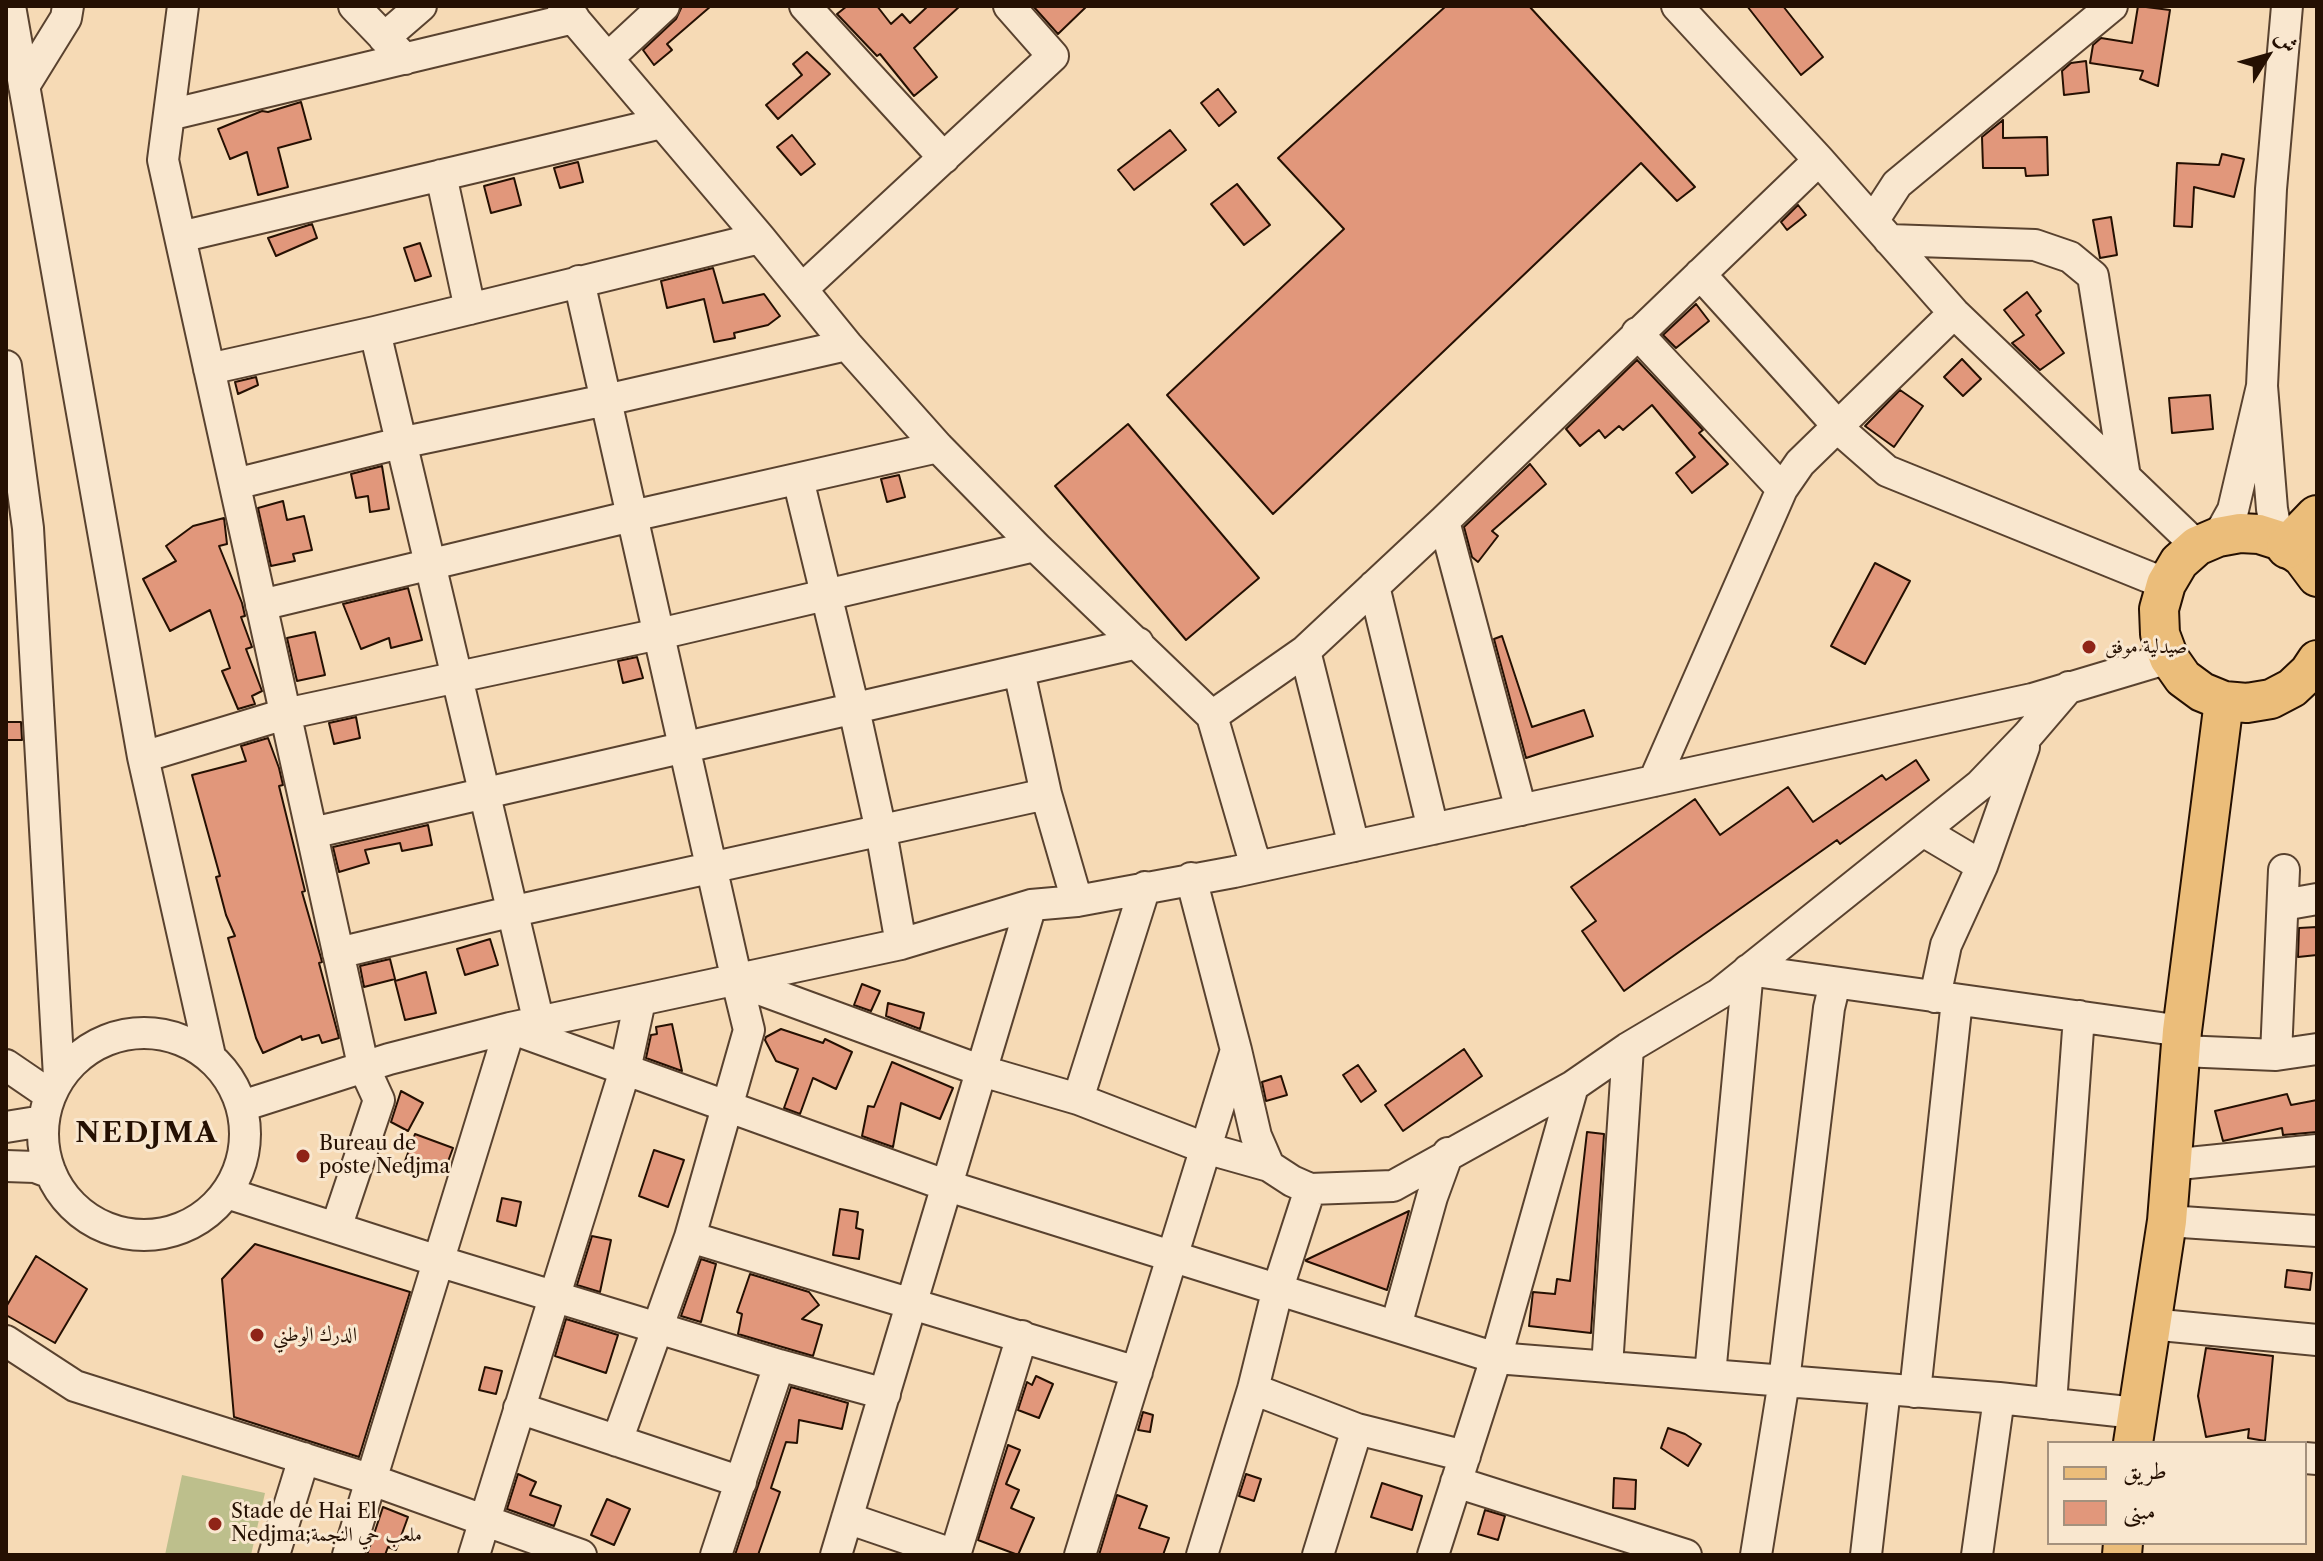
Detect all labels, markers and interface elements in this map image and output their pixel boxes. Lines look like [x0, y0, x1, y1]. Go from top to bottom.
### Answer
north arrow [2227, 16, 2307, 96]
text: ش [2269, 24, 2304, 58]
place label: صيدلية موفق [2105, 635, 2187, 659]
marker: صيدلية موفق [2080, 638, 2098, 656]
district label: NEDJMA [75, 1117, 219, 1151]
place label: Bureau de poste Nedjma [319, 1132, 450, 1179]
marker: Bureau de poste Nedjma [294, 1147, 312, 1165]
place label: الدرك الوطني [273, 1323, 357, 1347]
marker: الدرك الوطني [248, 1326, 266, 1344]
legend [2047, 1441, 2307, 1545]
text: طريق [2123, 1456, 2167, 1485]
text: مبنى [2123, 1496, 2156, 1525]
place label: Stade de Hai El Nedjma;ملعب حي النجمة [231, 1500, 422, 1547]
marker: Stade de Hai El Nedjma;ملعب حي النجمة [206, 1515, 224, 1533]

